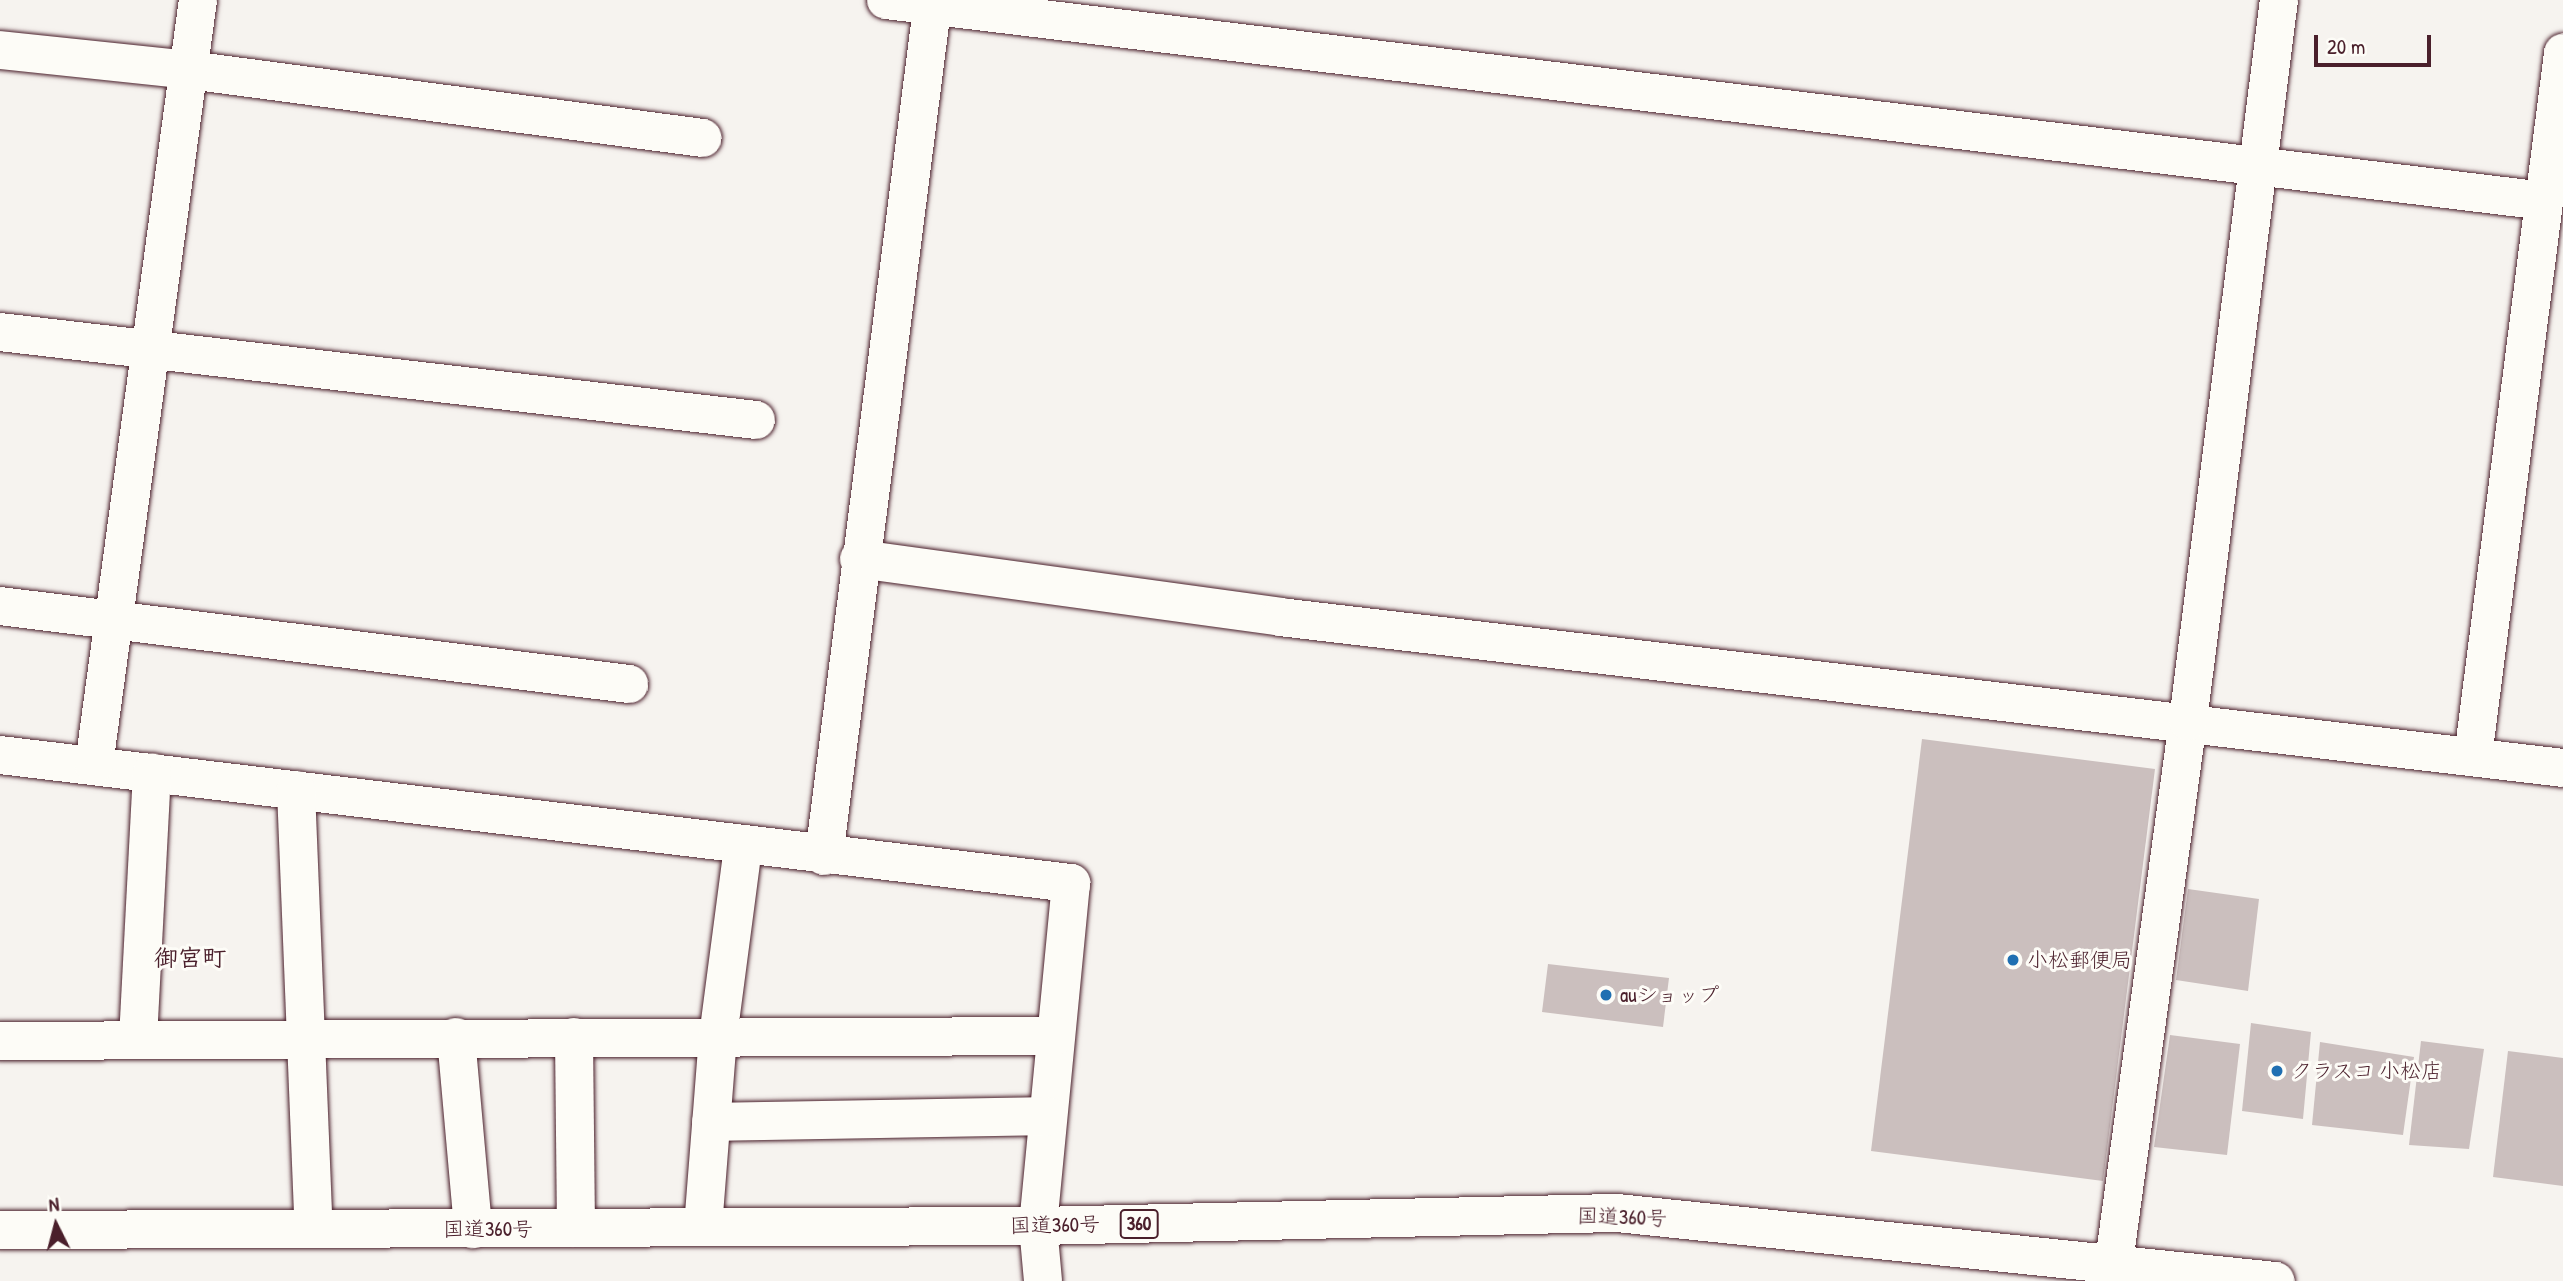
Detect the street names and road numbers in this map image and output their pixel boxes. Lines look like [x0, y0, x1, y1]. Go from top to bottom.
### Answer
street label: 国道360号 [1576, 1203, 1668, 1231]
road number: 360 [1118, 1208, 1160, 1240]
street label: 国道360号 [1010, 1212, 1100, 1238]
street label: 国道360号 [443, 1216, 533, 1242]

